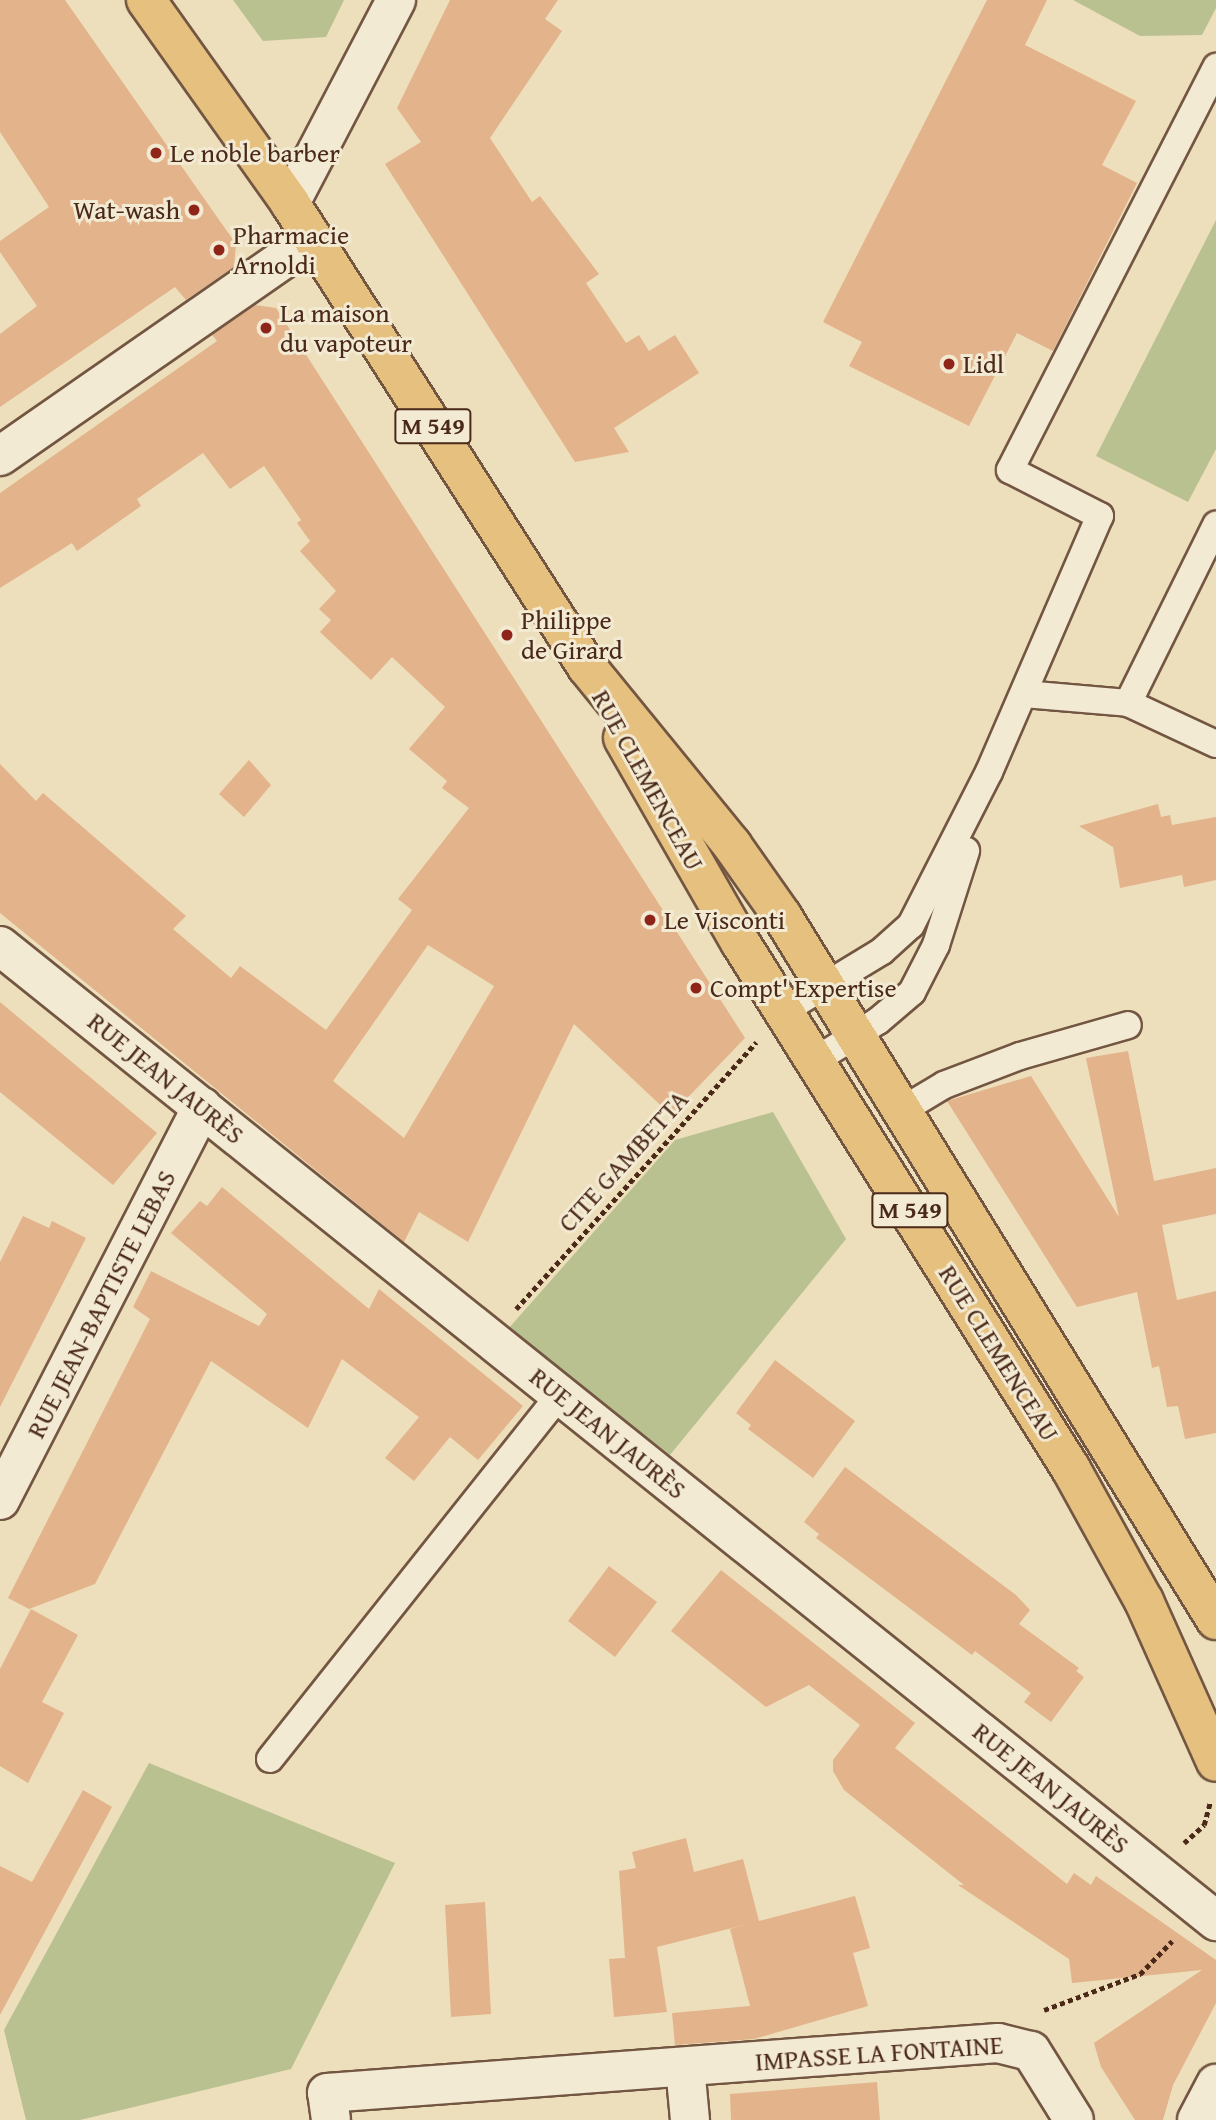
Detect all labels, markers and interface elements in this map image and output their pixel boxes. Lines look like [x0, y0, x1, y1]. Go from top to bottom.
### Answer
place label: Le noble barber [170, 137, 340, 169]
marker: Le noble barber [148, 145, 164, 161]
place label: Wat-wash [73, 194, 180, 226]
marker: Wat-wash [186, 202, 202, 218]
place label: Pharmacie Arnoldi [233, 219, 349, 280]
marker: Pharmacie Arnoldi [211, 242, 227, 258]
place label: La maison du vapoteur [280, 297, 412, 358]
marker: La maison du vapoteur [258, 320, 274, 336]
place label: Lidl [963, 348, 1004, 380]
marker: Lidl [941, 356, 957, 372]
road number: M 549 [393, 405, 473, 446]
place label: Philippe de Girard [521, 604, 623, 666]
marker: Philippe de Girard [499, 627, 515, 643]
street label: RUE CLEMENCEAU [585, 684, 711, 876]
place label: Le Visconti [664, 904, 785, 936]
marker: Le Visconti [642, 912, 658, 928]
place label: Compt' Expertise [710, 972, 897, 1004]
marker: Compt' Expertise [688, 980, 704, 996]
street label: RUE JEAN JAURÈS [82, 1006, 250, 1150]
street label: CITE GAMBETTA [551, 1084, 695, 1238]
street label: RUE JEAN-BAPTISTE LEBAS [20, 1165, 182, 1443]
road number: M 549 [870, 1190, 950, 1230]
street label: RUE CLEMENCEAU [932, 1259, 1066, 1447]
street label: RUE JEAN JAURÈS [524, 1361, 692, 1505]
street label: RUE JEAN JAURÈS [967, 1716, 1135, 1860]
street label: IMPASSE LA FONTAINE [754, 2029, 1004, 2077]

